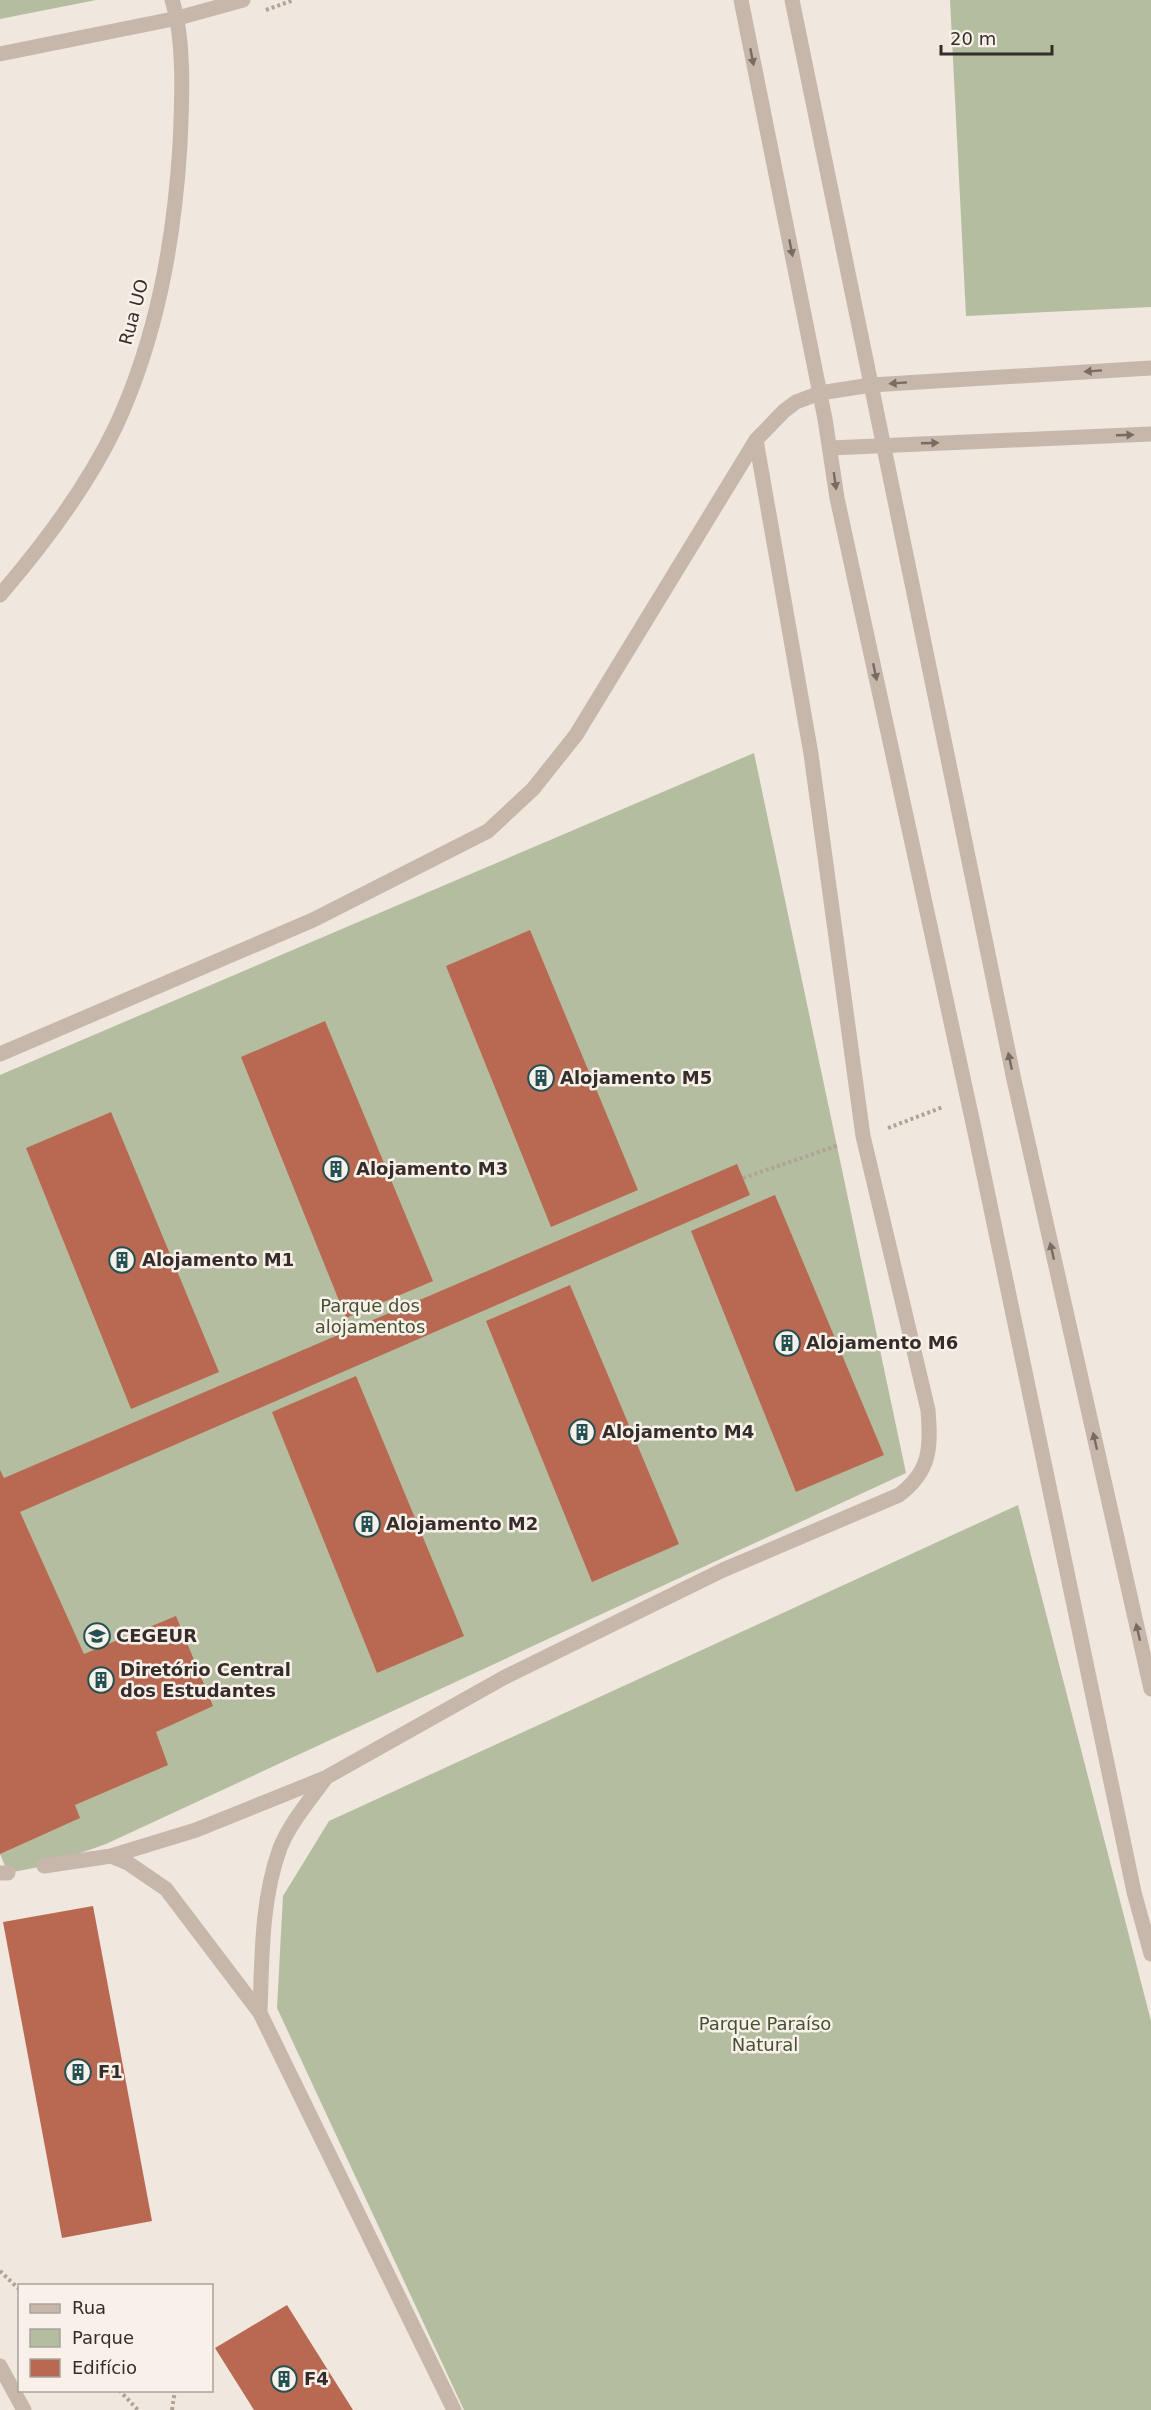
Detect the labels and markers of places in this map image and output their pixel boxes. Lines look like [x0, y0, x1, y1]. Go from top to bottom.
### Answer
building icon: Alojamento M5 [526, 1063, 556, 1093]
place label: Alojamento M5 [560, 1067, 712, 1088]
building icon: Alojamento M3 [321, 1154, 351, 1184]
place label: Alojamento M3 [356, 1158, 508, 1179]
building icon: Alojamento M1 [107, 1245, 137, 1275]
place label: Alojamento M1 [142, 1249, 294, 1270]
building icon: Alojamento M6 [772, 1328, 802, 1358]
place label: Alojamento M6 [806, 1332, 958, 1353]
building icon: Alojamento M4 [567, 1417, 597, 1447]
place label: Alojamento M4 [602, 1421, 754, 1442]
building icon: Alojamento M2 [352, 1509, 382, 1539]
place label: Alojamento M2 [386, 1513, 538, 1534]
school or university icon: CEGEUR [82, 1621, 112, 1651]
place label: CEGEUR [116, 1625, 197, 1646]
place label: Diretório Central dos Estudantes [120, 1659, 291, 1701]
building icon: Diretório Central dos Estudantes [86, 1665, 116, 1695]
building icon: F1 [63, 2057, 93, 2087]
place label: F1 [98, 2061, 123, 2082]
building icon: F4 [269, 2364, 299, 2394]
place label: F4 [304, 2368, 329, 2389]

